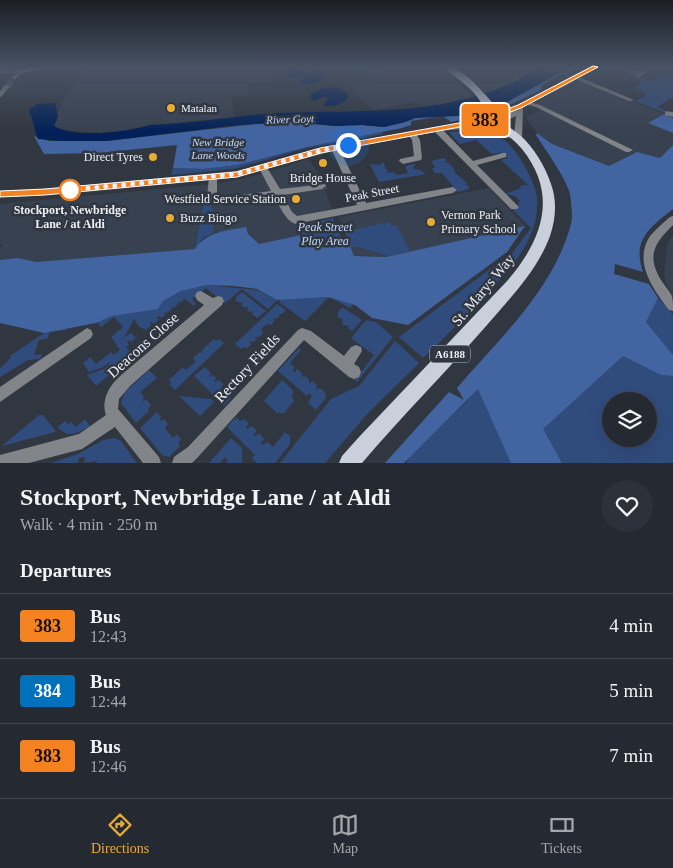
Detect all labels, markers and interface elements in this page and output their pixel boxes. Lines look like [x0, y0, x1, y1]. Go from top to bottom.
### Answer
marker: Matalan [165, 102, 177, 114]
place label: Matalan [181, 102, 218, 114]
line badge: 383 [456, 104, 514, 136]
text: 383 [472, 110, 499, 130]
water label: River Goyt [265, 112, 315, 126]
your location [336, 133, 361, 158]
park label: New Bridge Lane Woods [190, 136, 245, 161]
place label: Direct Tyres [84, 150, 143, 164]
marker: Direct Tyres [147, 151, 159, 163]
marker: Bridge House [317, 157, 329, 169]
place label: Bridge House [290, 171, 356, 185]
marker: Stockport, Newbridge Lane / at Aldi [59, 179, 81, 201]
street label: Peak Street [344, 181, 401, 205]
place label: Westfield Service Station [164, 192, 286, 206]
marker: Westfield Service Station [290, 193, 302, 205]
place label: Stockport, Newbridge Lane / at Aldi [14, 203, 127, 231]
place label: Vernon Park Primary School [441, 208, 517, 236]
place label: Buzz Bingo [180, 211, 237, 225]
marker: Buzz Bingo [164, 212, 176, 224]
marker: Vernon Park Primary School [425, 216, 437, 228]
park label: Peak Street Play Area [297, 220, 353, 248]
street label: St. Marys Way [448, 250, 518, 329]
street label: Deacons Close [104, 309, 182, 381]
street label: Rectory Fields [211, 330, 283, 406]
road number: A6188 [430, 346, 470, 362]
map controls [602, 392, 657, 447]
button: layers [602, 392, 657, 447]
button: heart [601, 480, 653, 532]
text: Stockport, Newbridge Lane / at Aldi [20, 484, 391, 510]
text: Walk · 4 min · 250 m [20, 516, 157, 533]
text: Departures [20, 560, 111, 581]
text: Bus [90, 606, 121, 627]
text: 4 min [609, 615, 653, 636]
text: 383 [34, 616, 61, 636]
text: 12:43 [90, 628, 126, 645]
text: Bus [90, 671, 121, 692]
text: 5 min [609, 680, 653, 701]
text: 384 [34, 681, 61, 701]
text: 12:44 [90, 693, 126, 710]
text: Bus [90, 736, 121, 757]
text: 7 min [609, 745, 653, 766]
text: 383 [34, 746, 61, 766]
text: 12:46 [90, 758, 126, 775]
tab: Directions [91, 811, 149, 857]
tab: Map [331, 811, 359, 857]
tab: Tickets [541, 811, 582, 857]

